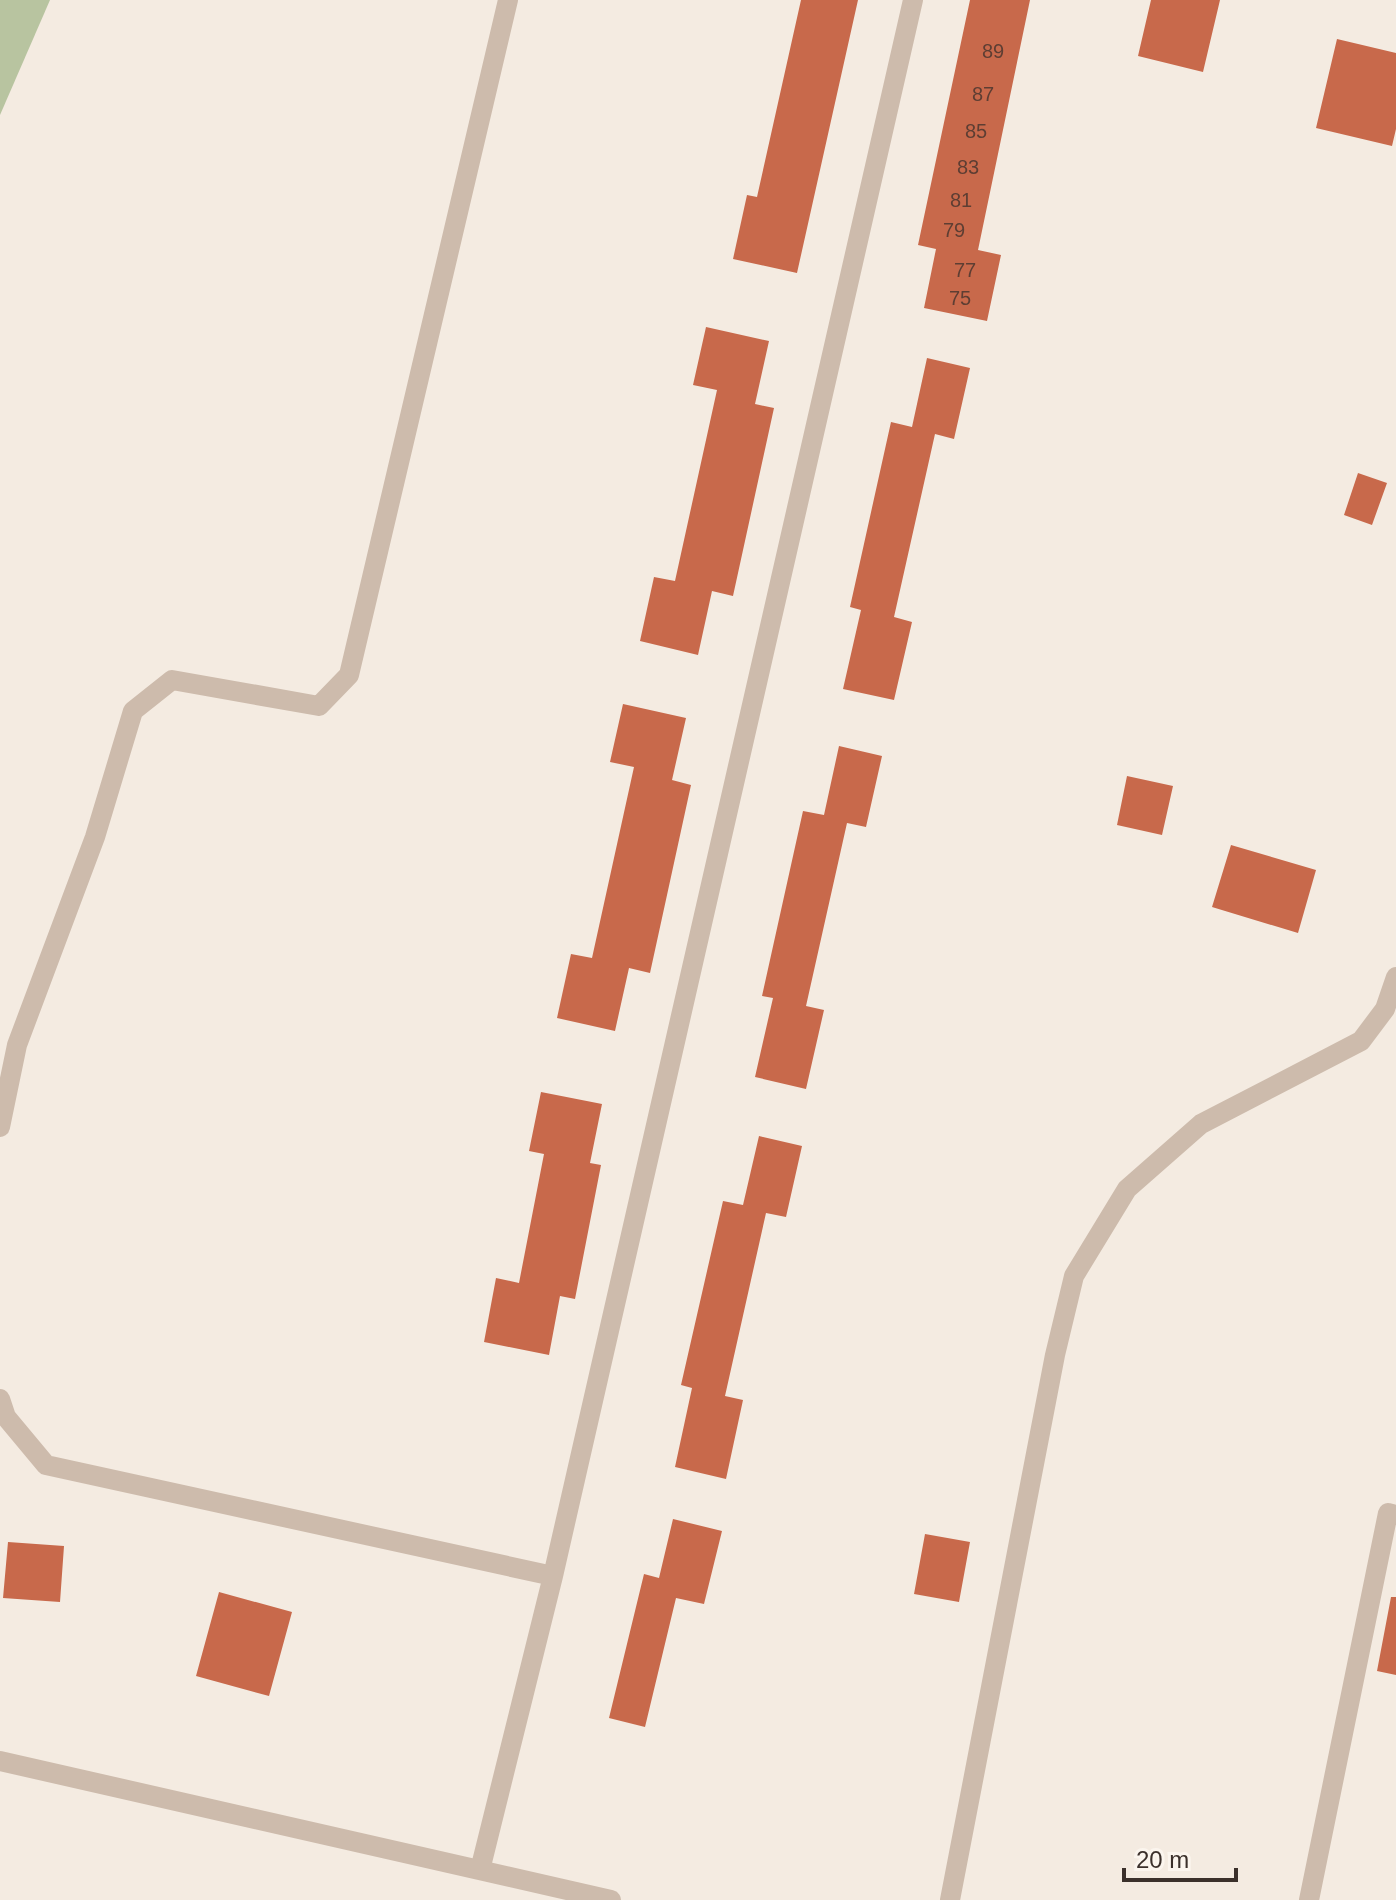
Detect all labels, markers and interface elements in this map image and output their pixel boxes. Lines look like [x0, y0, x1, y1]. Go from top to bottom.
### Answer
house number: 89 [982, 40, 1004, 62]
house number: 87 [972, 83, 994, 105]
house number: 85 [965, 120, 987, 142]
house number: 83 [957, 156, 979, 178]
house number: 81 [950, 189, 972, 211]
house number: 79 [943, 219, 965, 241]
house number: 77 [954, 259, 976, 281]
house number: 75 [949, 287, 971, 309]
scale bar [1124, 1832, 1236, 1882]
text: 20 m [1136, 1846, 1189, 1873]

